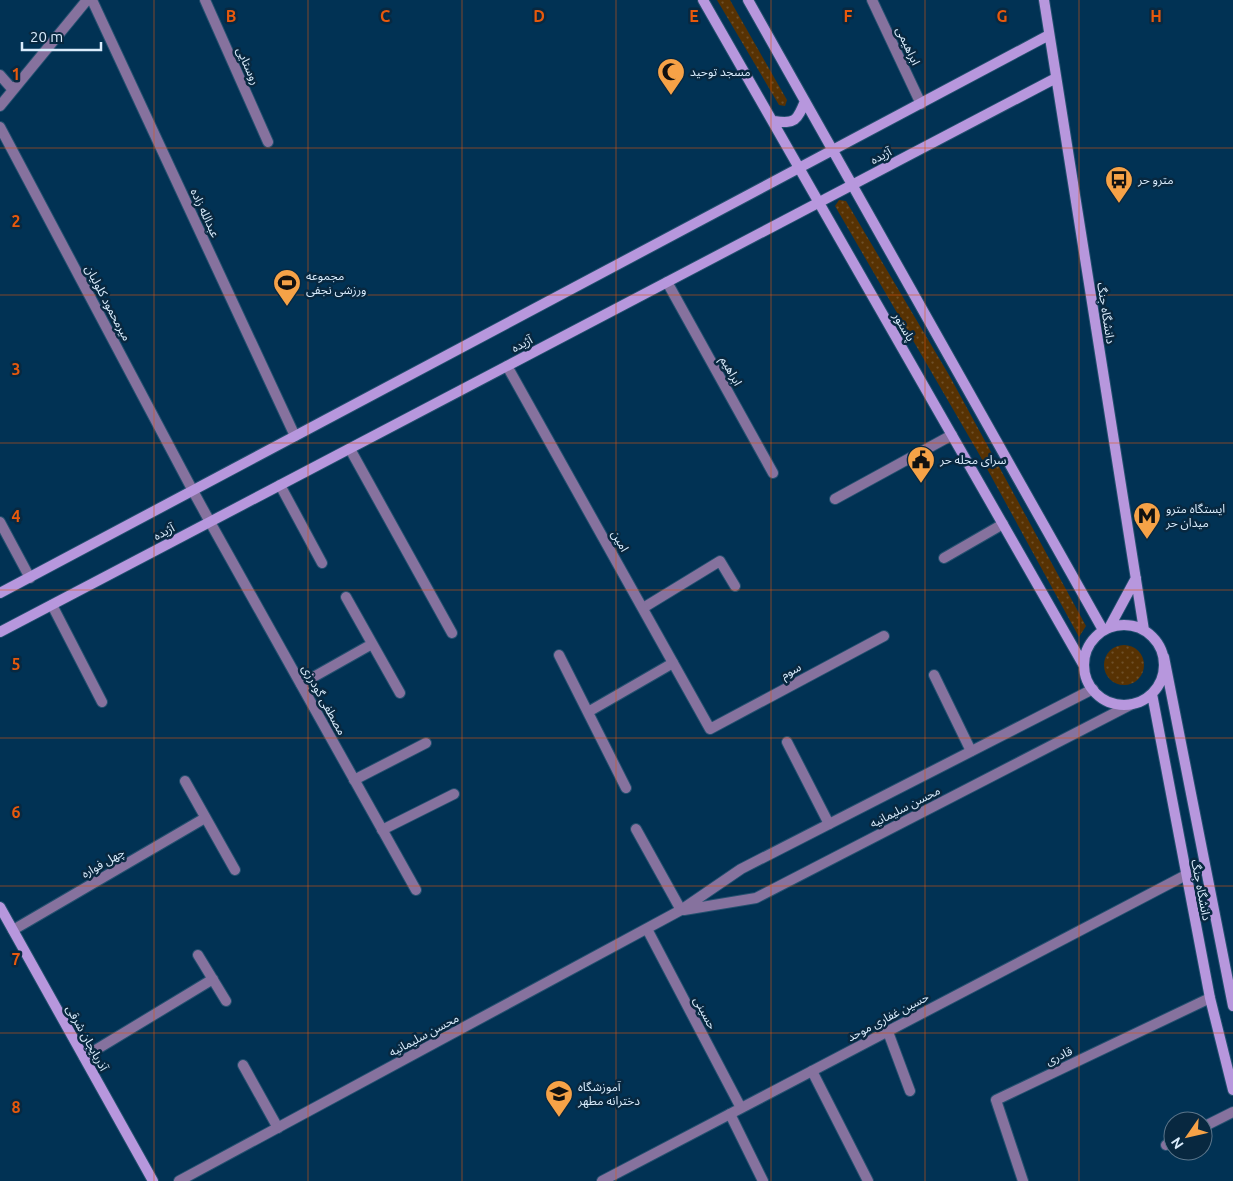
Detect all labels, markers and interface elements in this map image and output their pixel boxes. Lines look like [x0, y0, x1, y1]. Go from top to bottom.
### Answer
text: B [226, 7, 236, 25]
text: C [380, 7, 390, 25]
text: D [533, 7, 545, 25]
text: E [689, 7, 699, 25]
text: F [844, 7, 853, 25]
text: G [996, 7, 1008, 25]
text: H [1150, 7, 1162, 25]
scale bar [22, 20, 101, 52]
street label: ابراهیمی [893, 25, 923, 67]
text: 20 m [30, 28, 63, 45]
street label: روستایی [234, 45, 262, 87]
mosque icon: مسجد توحید [656, 57, 686, 96]
text: 1 [11, 65, 21, 83]
place label: مسجد توحید [690, 65, 750, 79]
street label: آژیده [868, 144, 894, 167]
bus stop icon: مترو حر [1104, 165, 1134, 204]
place label: مترو حر [1137, 173, 1173, 187]
street label: عبدالله زاده [188, 186, 222, 240]
text: 2 [11, 212, 21, 230]
street label: میرمحمود کلولیان [82, 263, 134, 343]
sports icon: مجموعه ورزشی نجفی [272, 268, 302, 307]
place label: مجموعه ورزشی نجفی [306, 269, 366, 297]
street label: دانشگاه جنگ [1094, 281, 1118, 345]
street label: پاستور [889, 309, 918, 345]
street label: آژیده [509, 332, 535, 355]
street label: ابراهیم [715, 354, 745, 389]
text: 3 [11, 360, 21, 378]
public building icon: سرای محله حر [906, 445, 936, 484]
place label: سرای محله حر [939, 453, 1007, 467]
metro station icon: ایستگاه مترو میدان حر [1132, 501, 1162, 540]
place label: ایستگاه مترو میدان حر [1165, 502, 1225, 530]
text: 4 [11, 507, 21, 525]
street label: آژیده [151, 520, 177, 543]
street label: امین [608, 528, 632, 554]
text: 5 [11, 655, 21, 673]
street label: سوم [778, 660, 804, 684]
street label: مصطفی گودرزی [299, 662, 349, 738]
street label: محسن سلیمانیه [867, 783, 943, 831]
text: 6 [11, 803, 21, 821]
street label: چهل فواره [79, 845, 128, 882]
street label: دانشگاه جنگ [1188, 858, 1214, 922]
text: 7 [11, 950, 21, 968]
street label: حسین غفاری موحد [845, 990, 931, 1044]
street label: حسینی [691, 994, 719, 1032]
street label: آذربایجان شرقی [63, 1003, 111, 1074]
street label: محسن سلیمانیه [387, 1011, 461, 1059]
street label: قادری [1043, 1044, 1075, 1068]
school or university icon: آموزشگاه دخترانه مطهر [544, 1079, 574, 1118]
place label: آموزشگاه دخترانه مطهر [577, 1080, 640, 1108]
text: 8 [11, 1098, 21, 1116]
north arrow [1163, 1111, 1213, 1161]
text: N [1168, 1134, 1187, 1152]

